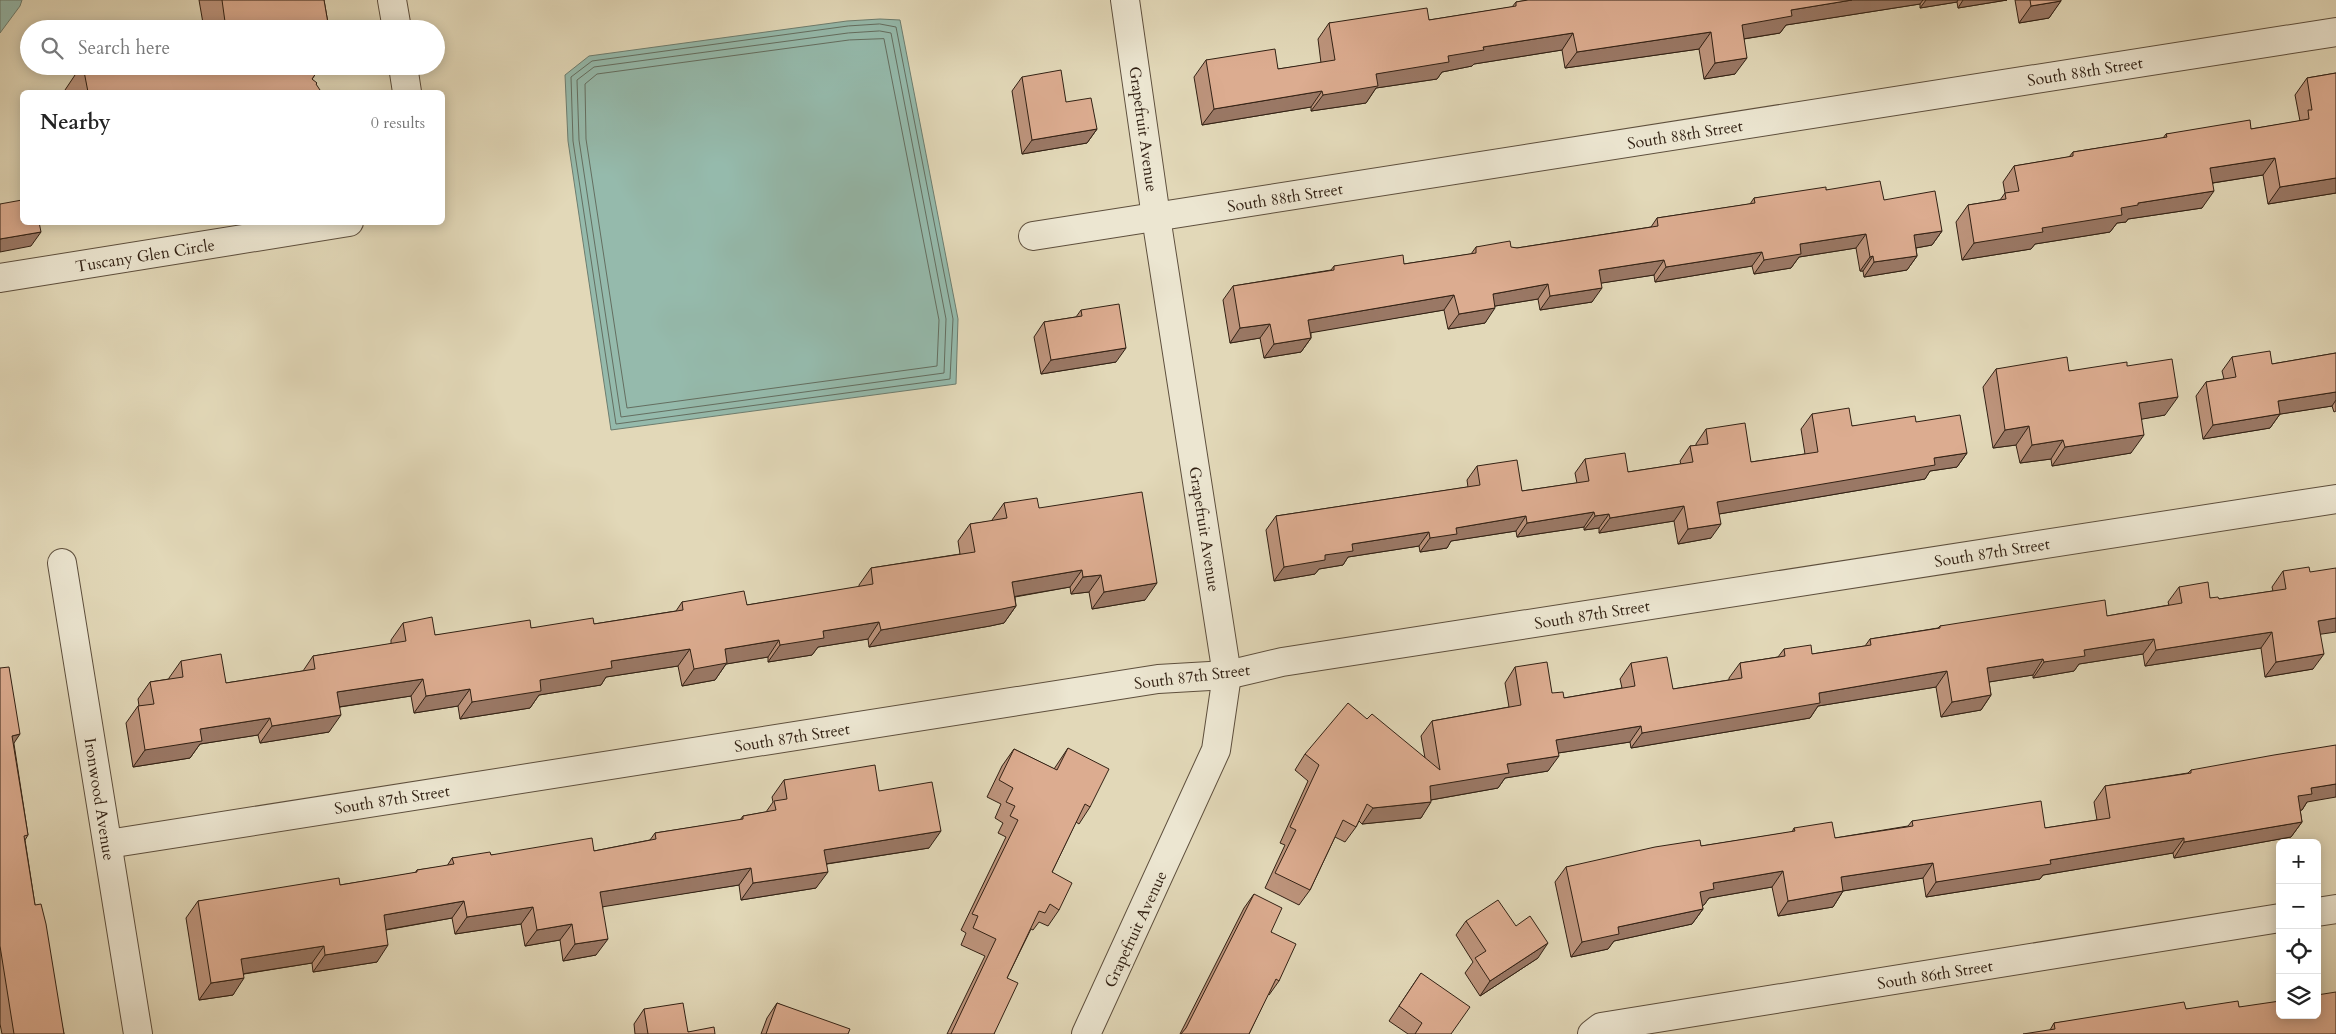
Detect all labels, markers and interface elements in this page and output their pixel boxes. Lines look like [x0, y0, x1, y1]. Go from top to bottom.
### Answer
search box [20, 20, 445, 75]
icon: search [38, 34, 66, 62]
text: Search here [78, 35, 170, 61]
street label: South 88th Street [2026, 52, 2144, 92]
street label: Grapefruit Avenue [1123, 65, 1163, 193]
text: Nearby [40, 108, 111, 137]
text: 0 results [371, 112, 425, 134]
street label: South 88th Street [1626, 115, 1744, 155]
street label: South 88th Street [1226, 178, 1344, 218]
street label: Tuscany Glen Circle [74, 234, 216, 278]
street label: Grapefruit Avenue [1183, 465, 1225, 593]
street label: South 87th Street [1933, 533, 2051, 573]
street label: South 87th Street [1533, 595, 1651, 635]
street label: South 87th Street [1133, 659, 1251, 695]
street label: South 87th Street [733, 718, 851, 758]
street label: Ironwood Avenue [78, 736, 120, 862]
street label: South 87th Street [333, 780, 451, 820]
map controls [2276, 839, 2321, 1019]
button: + [2276, 839, 2321, 884]
street label: Grapefruit Avenue [1099, 867, 1173, 991]
button: − [2276, 884, 2321, 929]
button: locate [2276, 929, 2321, 974]
street label: South 86th Street [1876, 955, 1994, 995]
button: layers [2276, 974, 2321, 1019]

